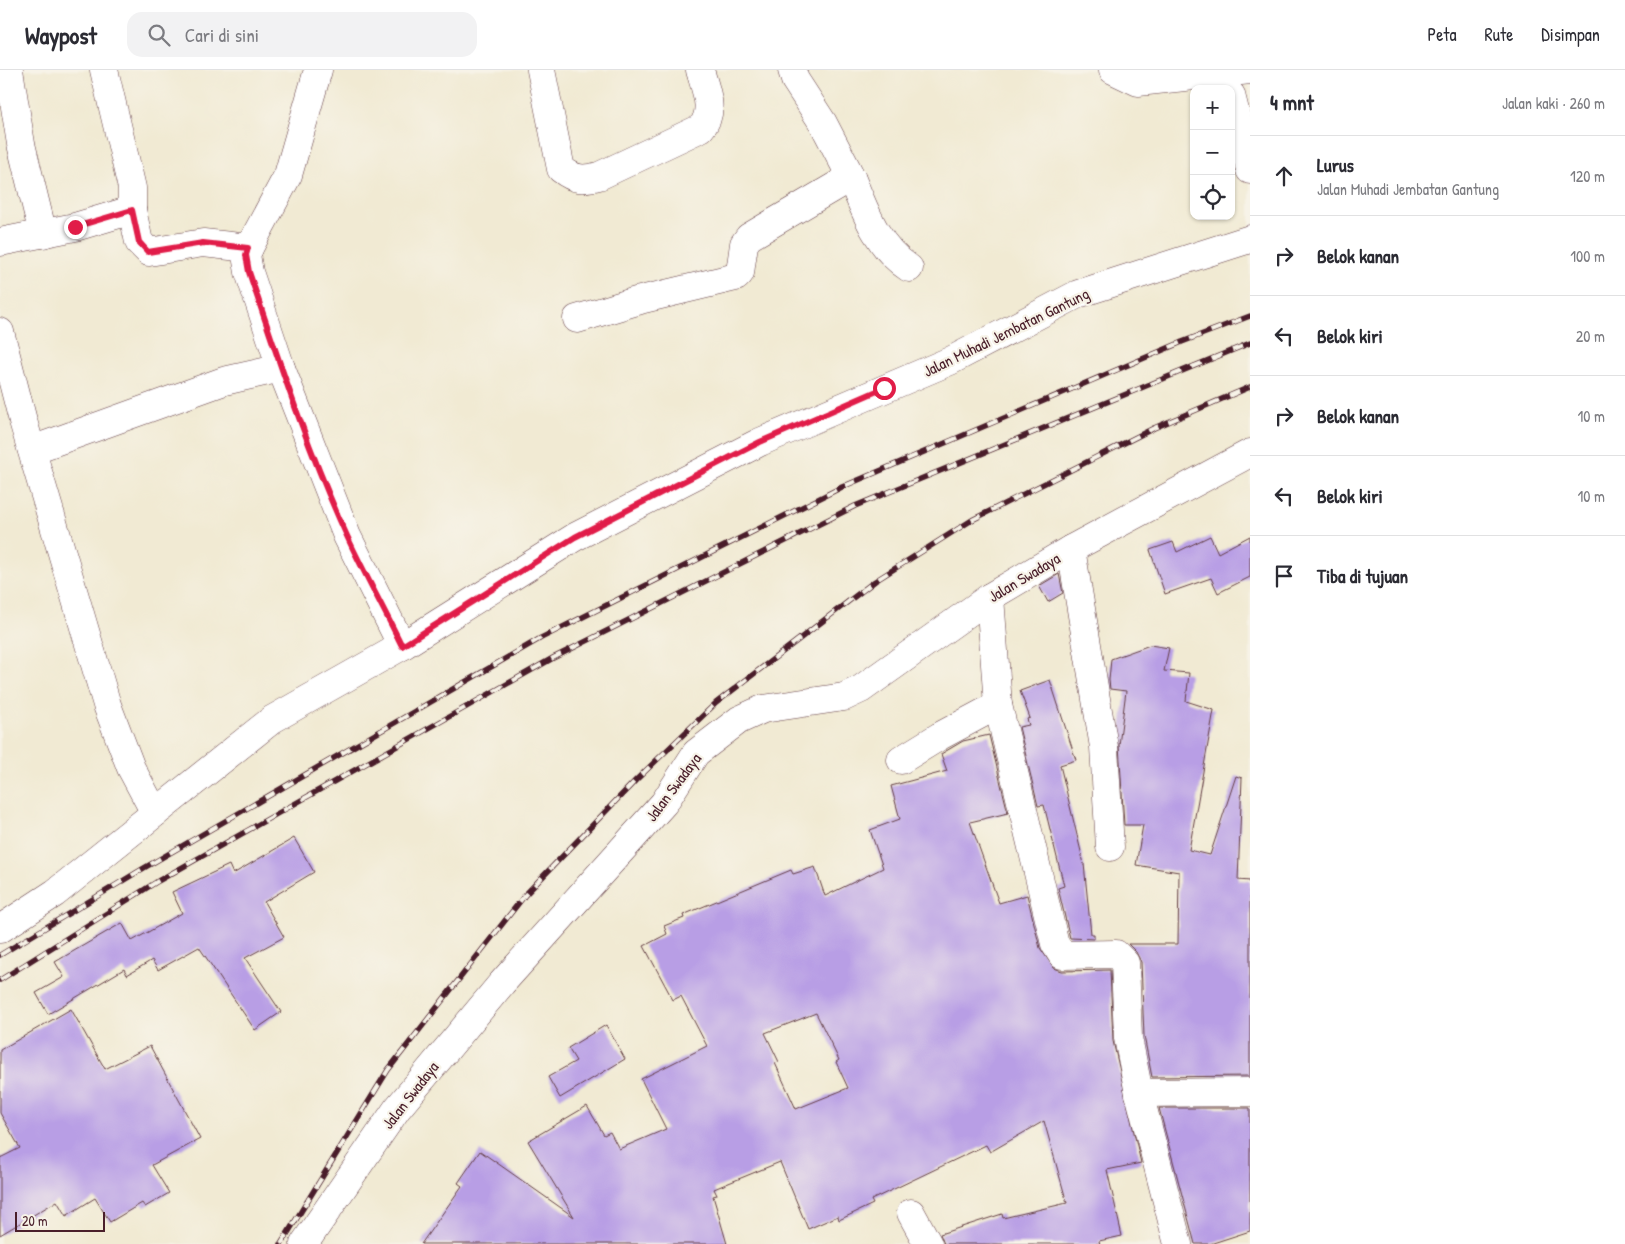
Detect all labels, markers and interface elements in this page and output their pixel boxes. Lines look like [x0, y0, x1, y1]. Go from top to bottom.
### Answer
search box [127, 12, 477, 57]
text: Waypost [25, 19, 97, 51]
icon: search [145, 21, 173, 49]
text: Cari di sini [185, 22, 259, 48]
text: Peta [1428, 22, 1457, 47]
text: Rute [1485, 22, 1513, 47]
text: Disimpan [1541, 22, 1600, 47]
map controls [1190, 85, 1235, 220]
button: + [1190, 85, 1235, 130]
text: 4 mnt [1270, 88, 1314, 117]
text: Jalan kaki · 260 m [1502, 92, 1605, 114]
button: − [1190, 130, 1235, 175]
text: Lurus [1317, 152, 1354, 178]
icon: ahead [1270, 162, 1298, 190]
text: 120 m [1570, 165, 1605, 187]
button: locate [1190, 175, 1235, 220]
text: Jalan Muhadi Jembatan Gantung [1317, 178, 1499, 200]
route end [64, 216, 87, 239]
icon: right [1270, 242, 1298, 270]
text: Belok kanan [1317, 243, 1399, 269]
text: 100 m [1570, 245, 1605, 267]
street label: Jalan Muhadi Jembatan Gantung [919, 282, 1093, 382]
icon: left [1270, 322, 1298, 350]
text: Belok kiri [1317, 323, 1383, 349]
text: 20 m [1576, 325, 1605, 347]
route start [873, 377, 896, 400]
icon: right [1270, 402, 1298, 430]
text: Belok kanan [1317, 403, 1399, 429]
text: 10 m [1577, 405, 1605, 427]
icon: left [1270, 482, 1298, 510]
text: Belok kiri [1317, 483, 1383, 509]
text: 10 m [1577, 485, 1605, 507]
street label: Jalan Swadaya [984, 547, 1064, 607]
icon: arrive [1270, 562, 1298, 590]
text: Tiba di tujuan [1317, 563, 1408, 589]
street label: Jalan Swadaya [640, 748, 706, 826]
street label: Jalan Swadaya [377, 1057, 443, 1133]
scale bar [15, 1209, 105, 1232]
text: 20 m [22, 1211, 48, 1230]

